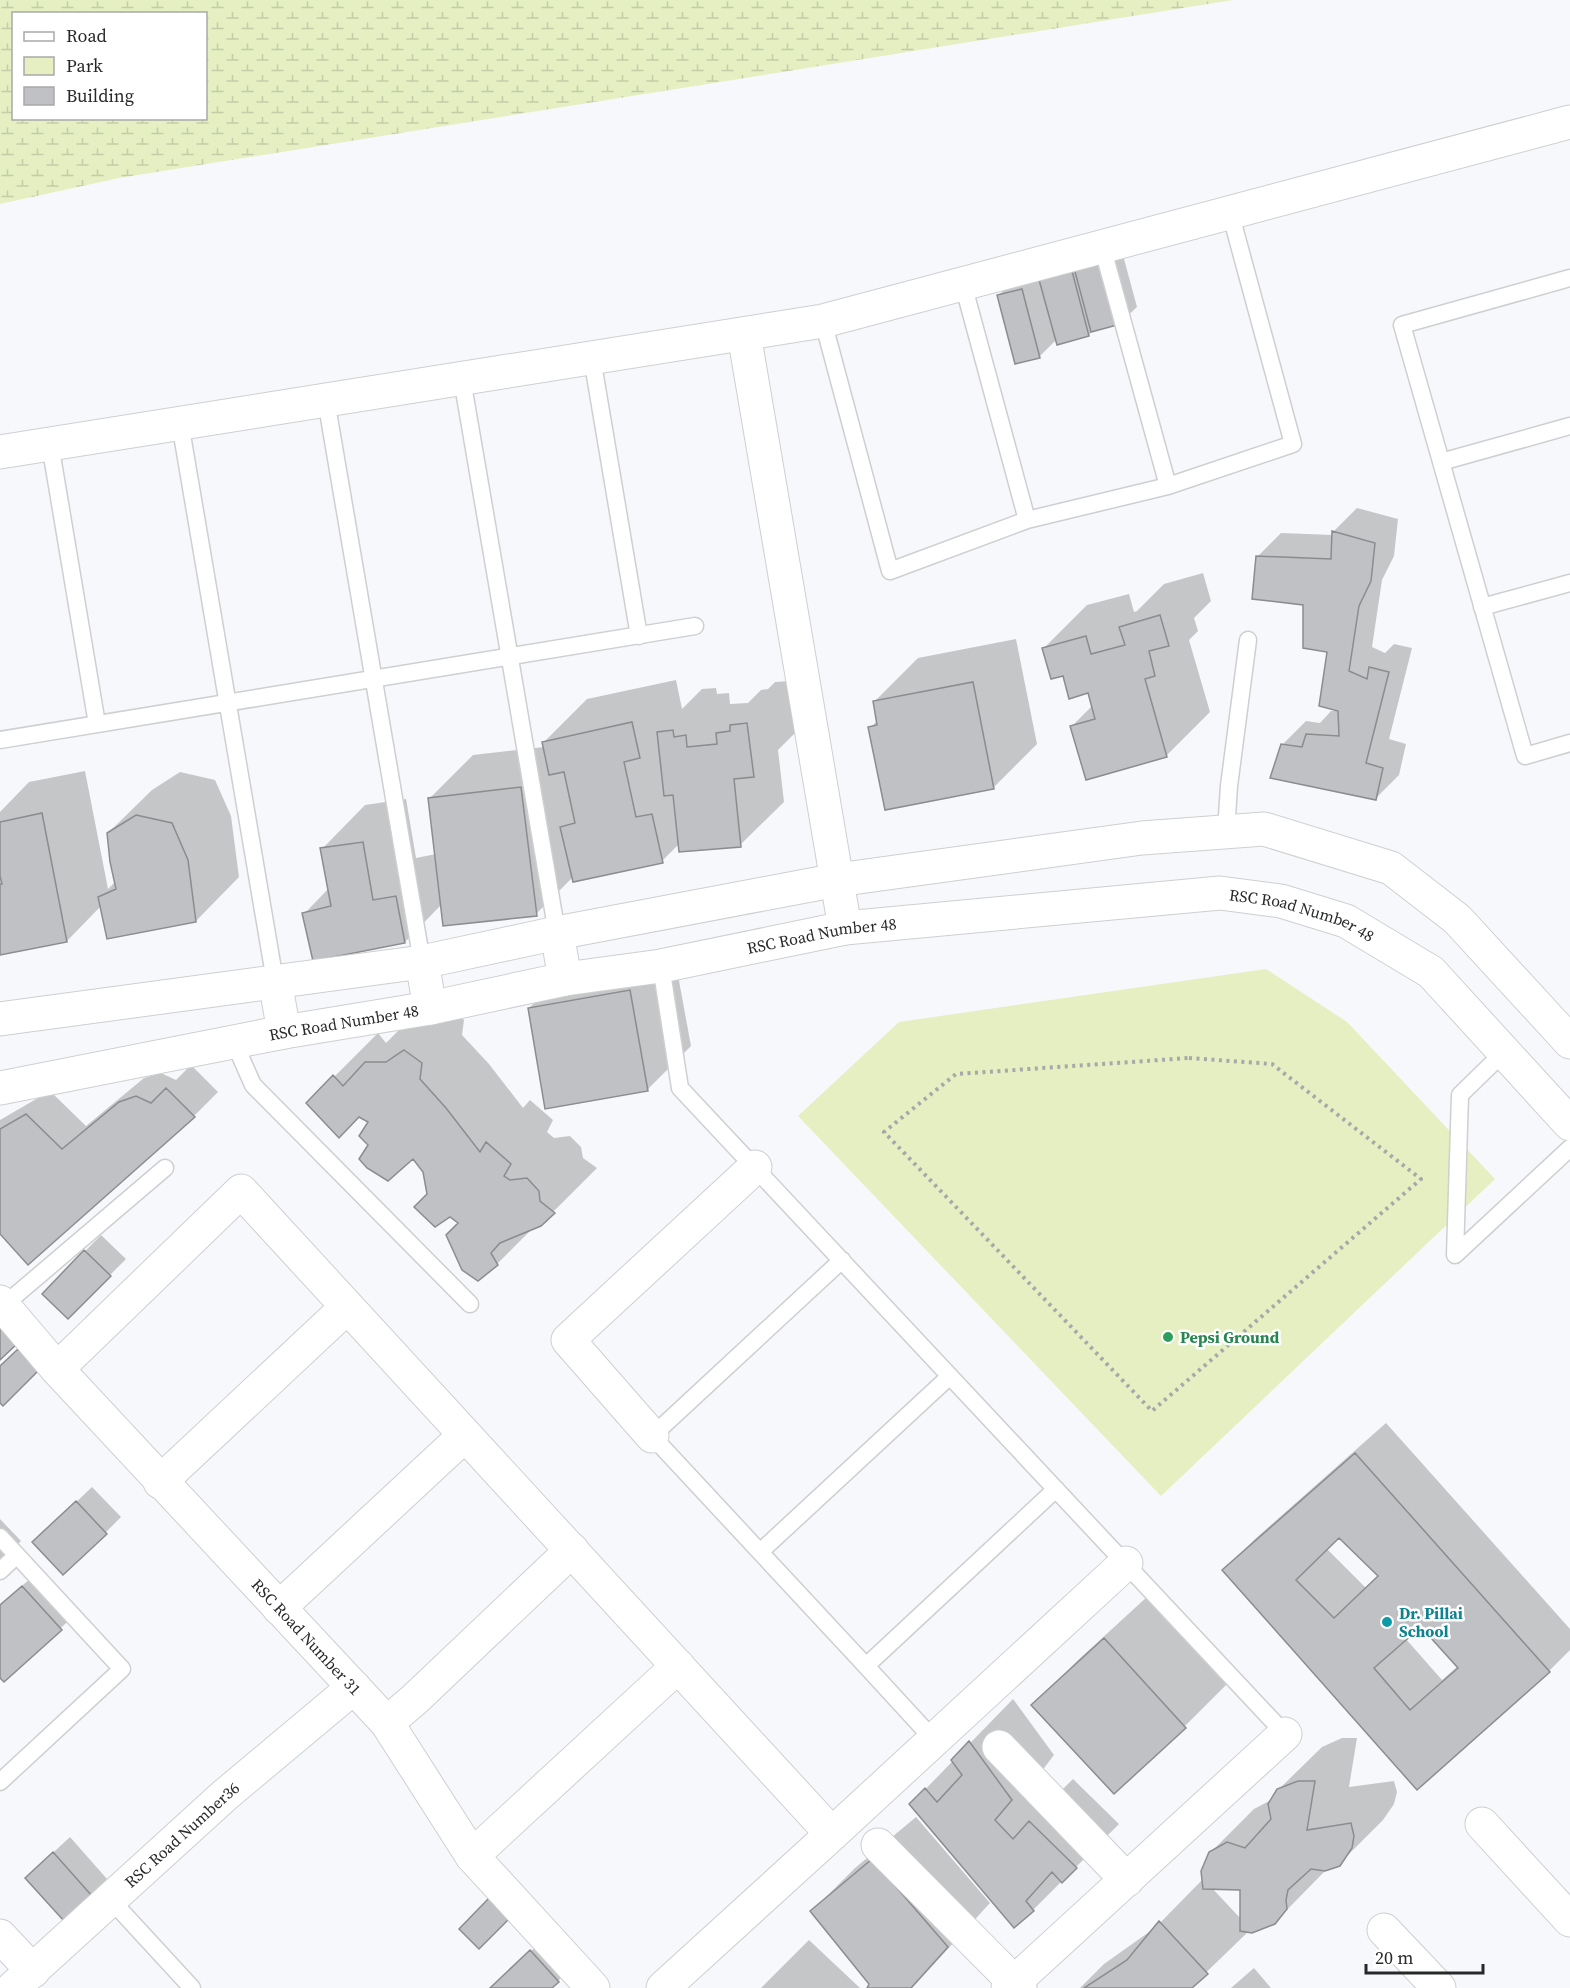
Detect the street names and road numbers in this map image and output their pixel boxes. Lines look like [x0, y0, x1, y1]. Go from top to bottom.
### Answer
street label: RSC Road Number 48 [1228, 883, 1379, 947]
street label: RSC Road Number 48 [745, 912, 897, 959]
street label: RSC Road Number 48 [267, 999, 420, 1046]
street label: RSC Road Number 31 [247, 1574, 366, 1700]
street label: RSC Road Number36 [120, 1777, 244, 1892]

